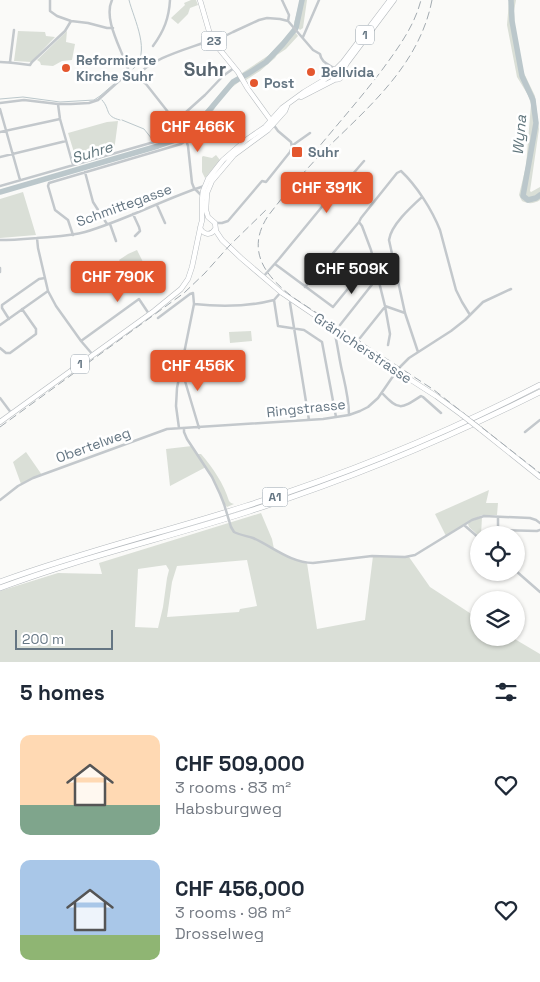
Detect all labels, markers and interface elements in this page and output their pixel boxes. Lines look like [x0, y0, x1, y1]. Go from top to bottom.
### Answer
road number: 1 [356, 26, 374, 44]
road number: 23 [202, 31, 226, 50]
place label: Reformierte Kirche Suhr [76, 51, 156, 85]
district label: Suhr [184, 57, 226, 82]
marker: Reformierte Kirche Suhr [60, 62, 72, 74]
place label: Bellvida [321, 63, 374, 81]
marker: Bellvida [305, 66, 317, 78]
place label: Post [264, 74, 294, 92]
marker: Post [248, 77, 260, 89]
pin: CHF 466K [146, 110, 250, 153]
water label: Wyna [508, 114, 530, 156]
text: CHF 466K [161, 116, 235, 137]
water label: Suhre [69, 136, 116, 167]
place label: Suhr [308, 143, 340, 161]
marker: Suhr [290, 145, 304, 159]
pin: CHF 391K [275, 172, 379, 214]
text: CHF 391K [292, 177, 362, 198]
street label: Schmittegasse [74, 179, 174, 231]
pin: CHF 509K [300, 252, 404, 295]
text: CHF 509K [315, 258, 389, 279]
pin: CHF 790K [66, 260, 170, 303]
text: CHF 790K [82, 266, 154, 287]
street label: Gränicherstrasse [311, 309, 415, 387]
pin: CHF 456K [146, 350, 250, 392]
road number: 1 [71, 354, 89, 374]
text: CHF 456K [161, 355, 235, 376]
street label: Ringstrasse [265, 395, 347, 421]
street label: Obertelweg [53, 423, 133, 467]
road number: A1 [262, 488, 288, 507]
map controls [470, 526, 525, 646]
button: locate [470, 526, 525, 581]
button: layers [470, 591, 525, 646]
scale bar [15, 627, 112, 650]
text: 200 m [22, 630, 64, 648]
icon: filters [492, 678, 520, 706]
text: 5 homes [20, 679, 105, 706]
text: CHF 509,000 [175, 750, 305, 777]
icon: home [60, 755, 120, 815]
icon: heart [492, 771, 520, 799]
text: 3 rooms · 83 m² [175, 777, 291, 798]
text: Habsburgweg [175, 798, 282, 819]
text: CHF 456,000 [175, 875, 305, 902]
icon: home [60, 880, 120, 940]
icon: heart [492, 896, 520, 924]
text: 3 rooms · 98 m² [175, 902, 291, 923]
text: Drosselweg [175, 923, 264, 944]

